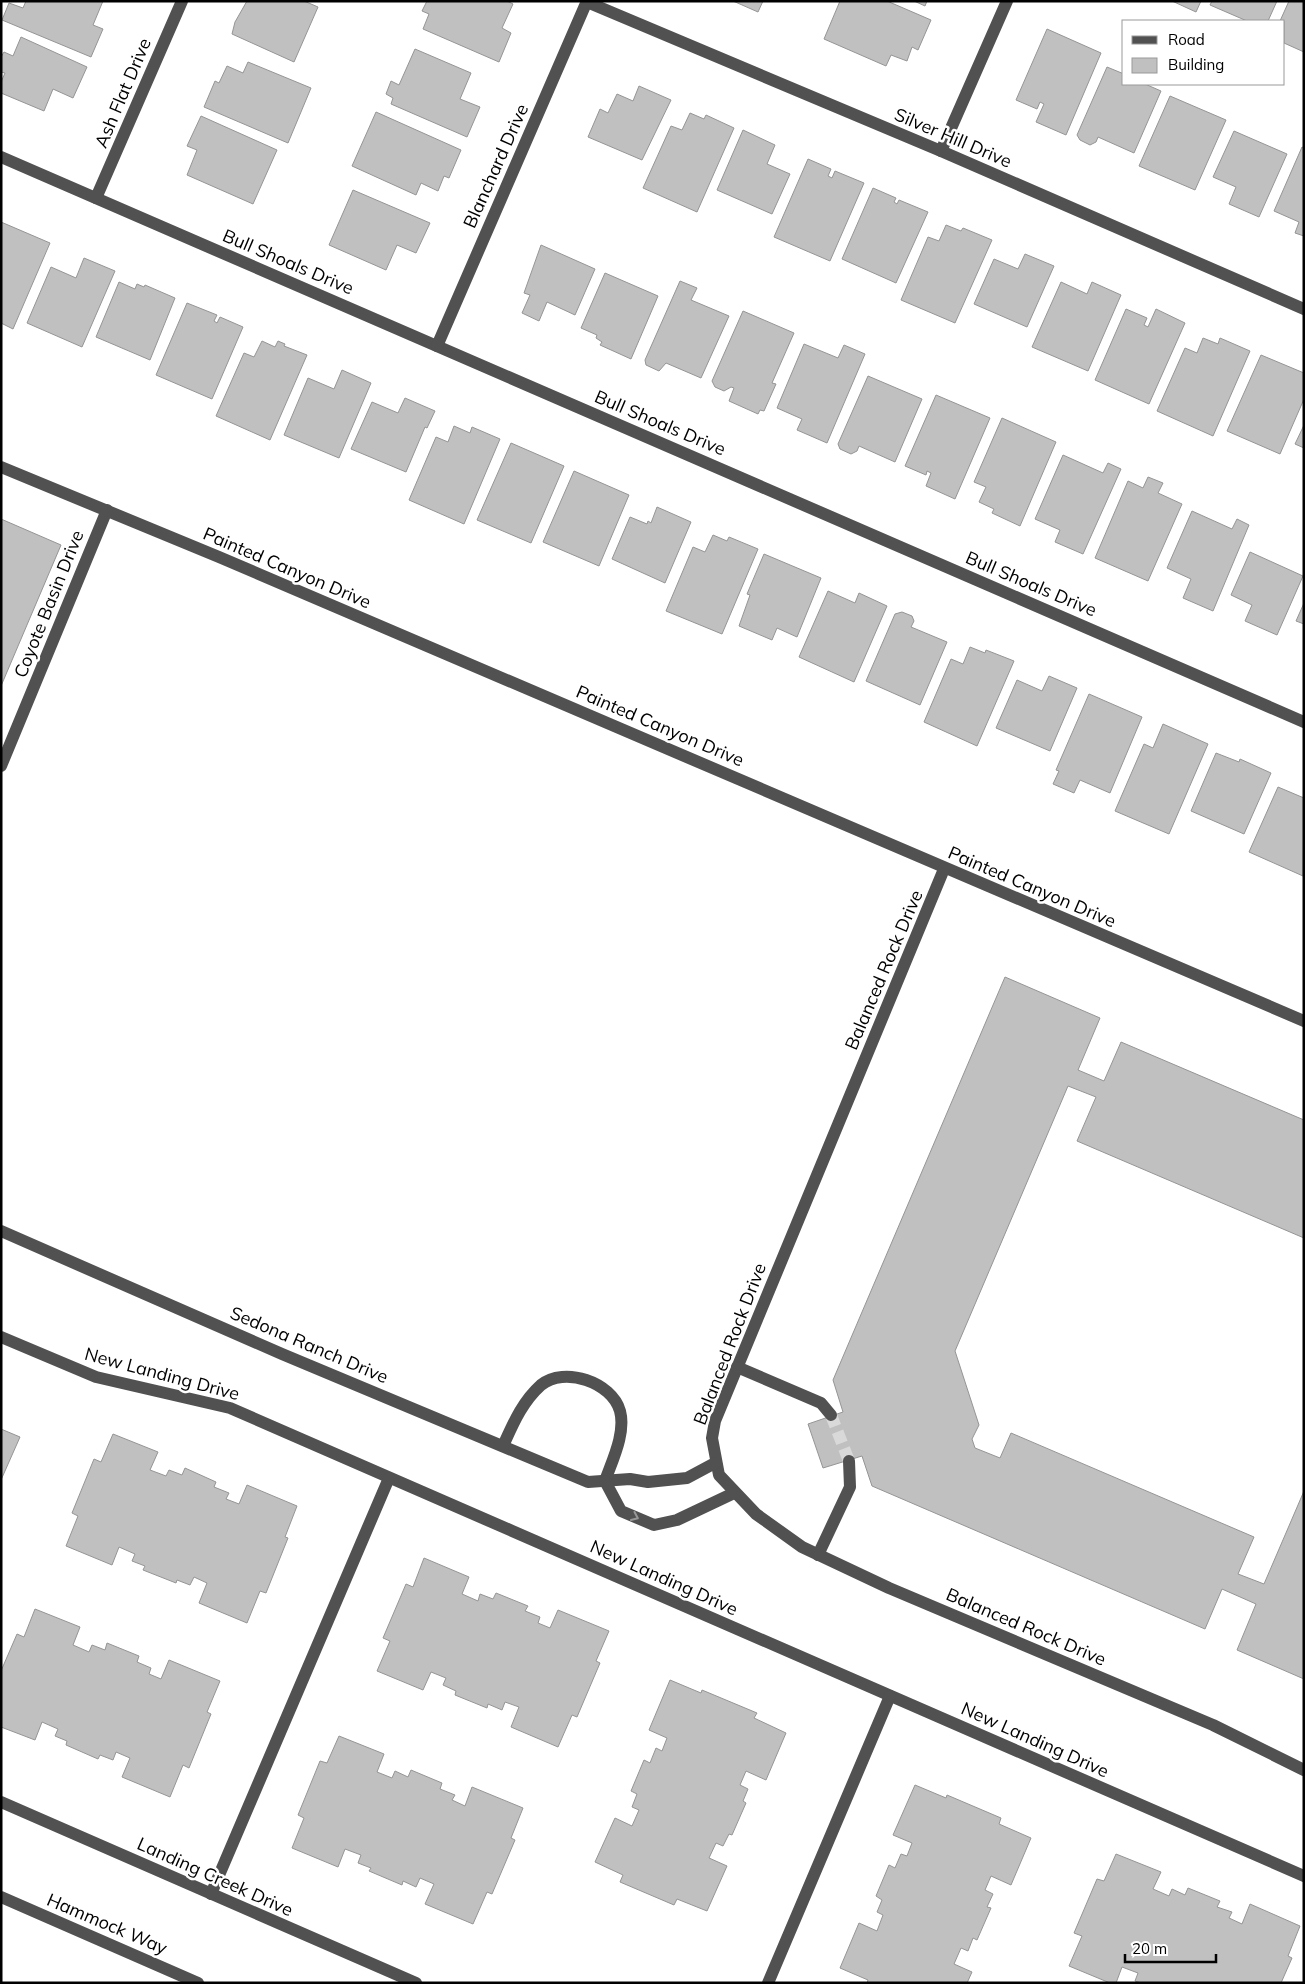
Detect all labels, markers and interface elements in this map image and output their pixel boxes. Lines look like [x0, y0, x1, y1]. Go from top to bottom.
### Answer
legend [1122, 20, 1285, 85]
text: Road [1168, 30, 1205, 49]
street label: Ash Flat Drive [89, 34, 156, 151]
text: Building [1168, 55, 1224, 74]
street label: Blanchard Drive [458, 100, 533, 231]
street label: Silver Hill Drive [891, 103, 1015, 173]
street label: Bull Shoals Drive [219, 224, 357, 300]
street label: Bull Shoals Drive [591, 385, 729, 461]
street label: Painted Canyon Drive [200, 522, 375, 613]
street label: Coyote Basin Drive [8, 527, 89, 681]
street label: Bull Shoals Drive [962, 546, 1100, 622]
street label: Painted Canyon Drive [573, 680, 748, 771]
street label: Painted Canyon Drive [945, 841, 1120, 932]
street label: Balanced Rock Drive [839, 886, 928, 1053]
street label: Balanced Rock Drive [688, 1260, 771, 1428]
street label: Sedona Ranch Drive [227, 1301, 392, 1388]
street label: New Landing Drive [82, 1342, 242, 1405]
one-way arrow [630, 1510, 639, 1521]
street label: New Landing Drive [587, 1535, 742, 1620]
street label: Balanced Rock Drive [943, 1582, 1110, 1671]
street label: New Landing Drive [958, 1697, 1113, 1782]
street label: Landing Creek Drive [134, 1832, 297, 1921]
street label: Hammock Way [44, 1888, 171, 1959]
scale bar [1125, 1932, 1216, 1964]
text: 20 m [1132, 1939, 1167, 1958]

